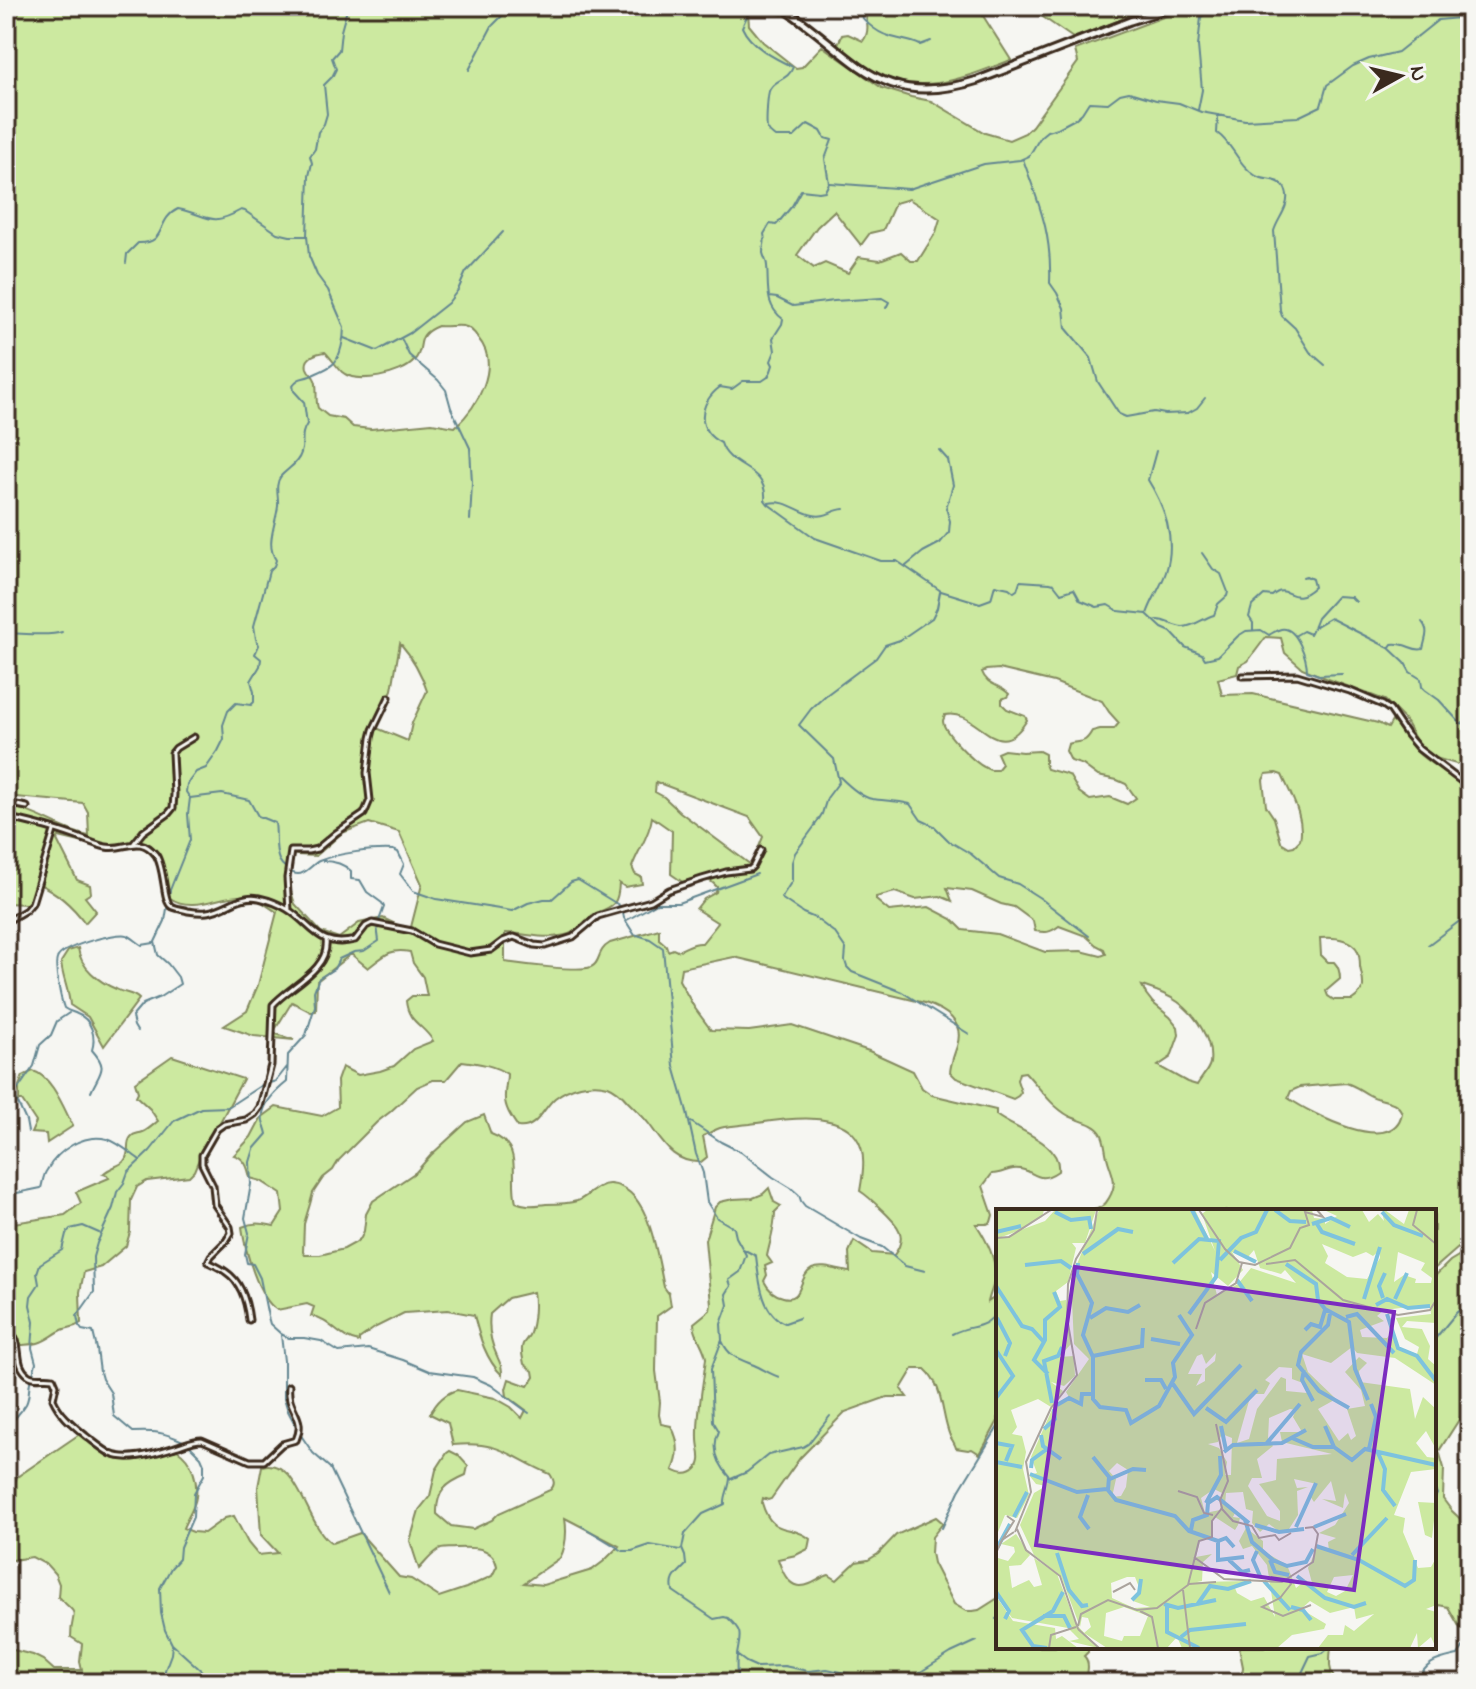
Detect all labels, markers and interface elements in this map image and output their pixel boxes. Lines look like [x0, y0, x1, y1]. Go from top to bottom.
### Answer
north arrow [1360, 36, 1440, 116]
text: N [1400, 64, 1434, 83]
inset map [996, 1209, 1436, 1649]

